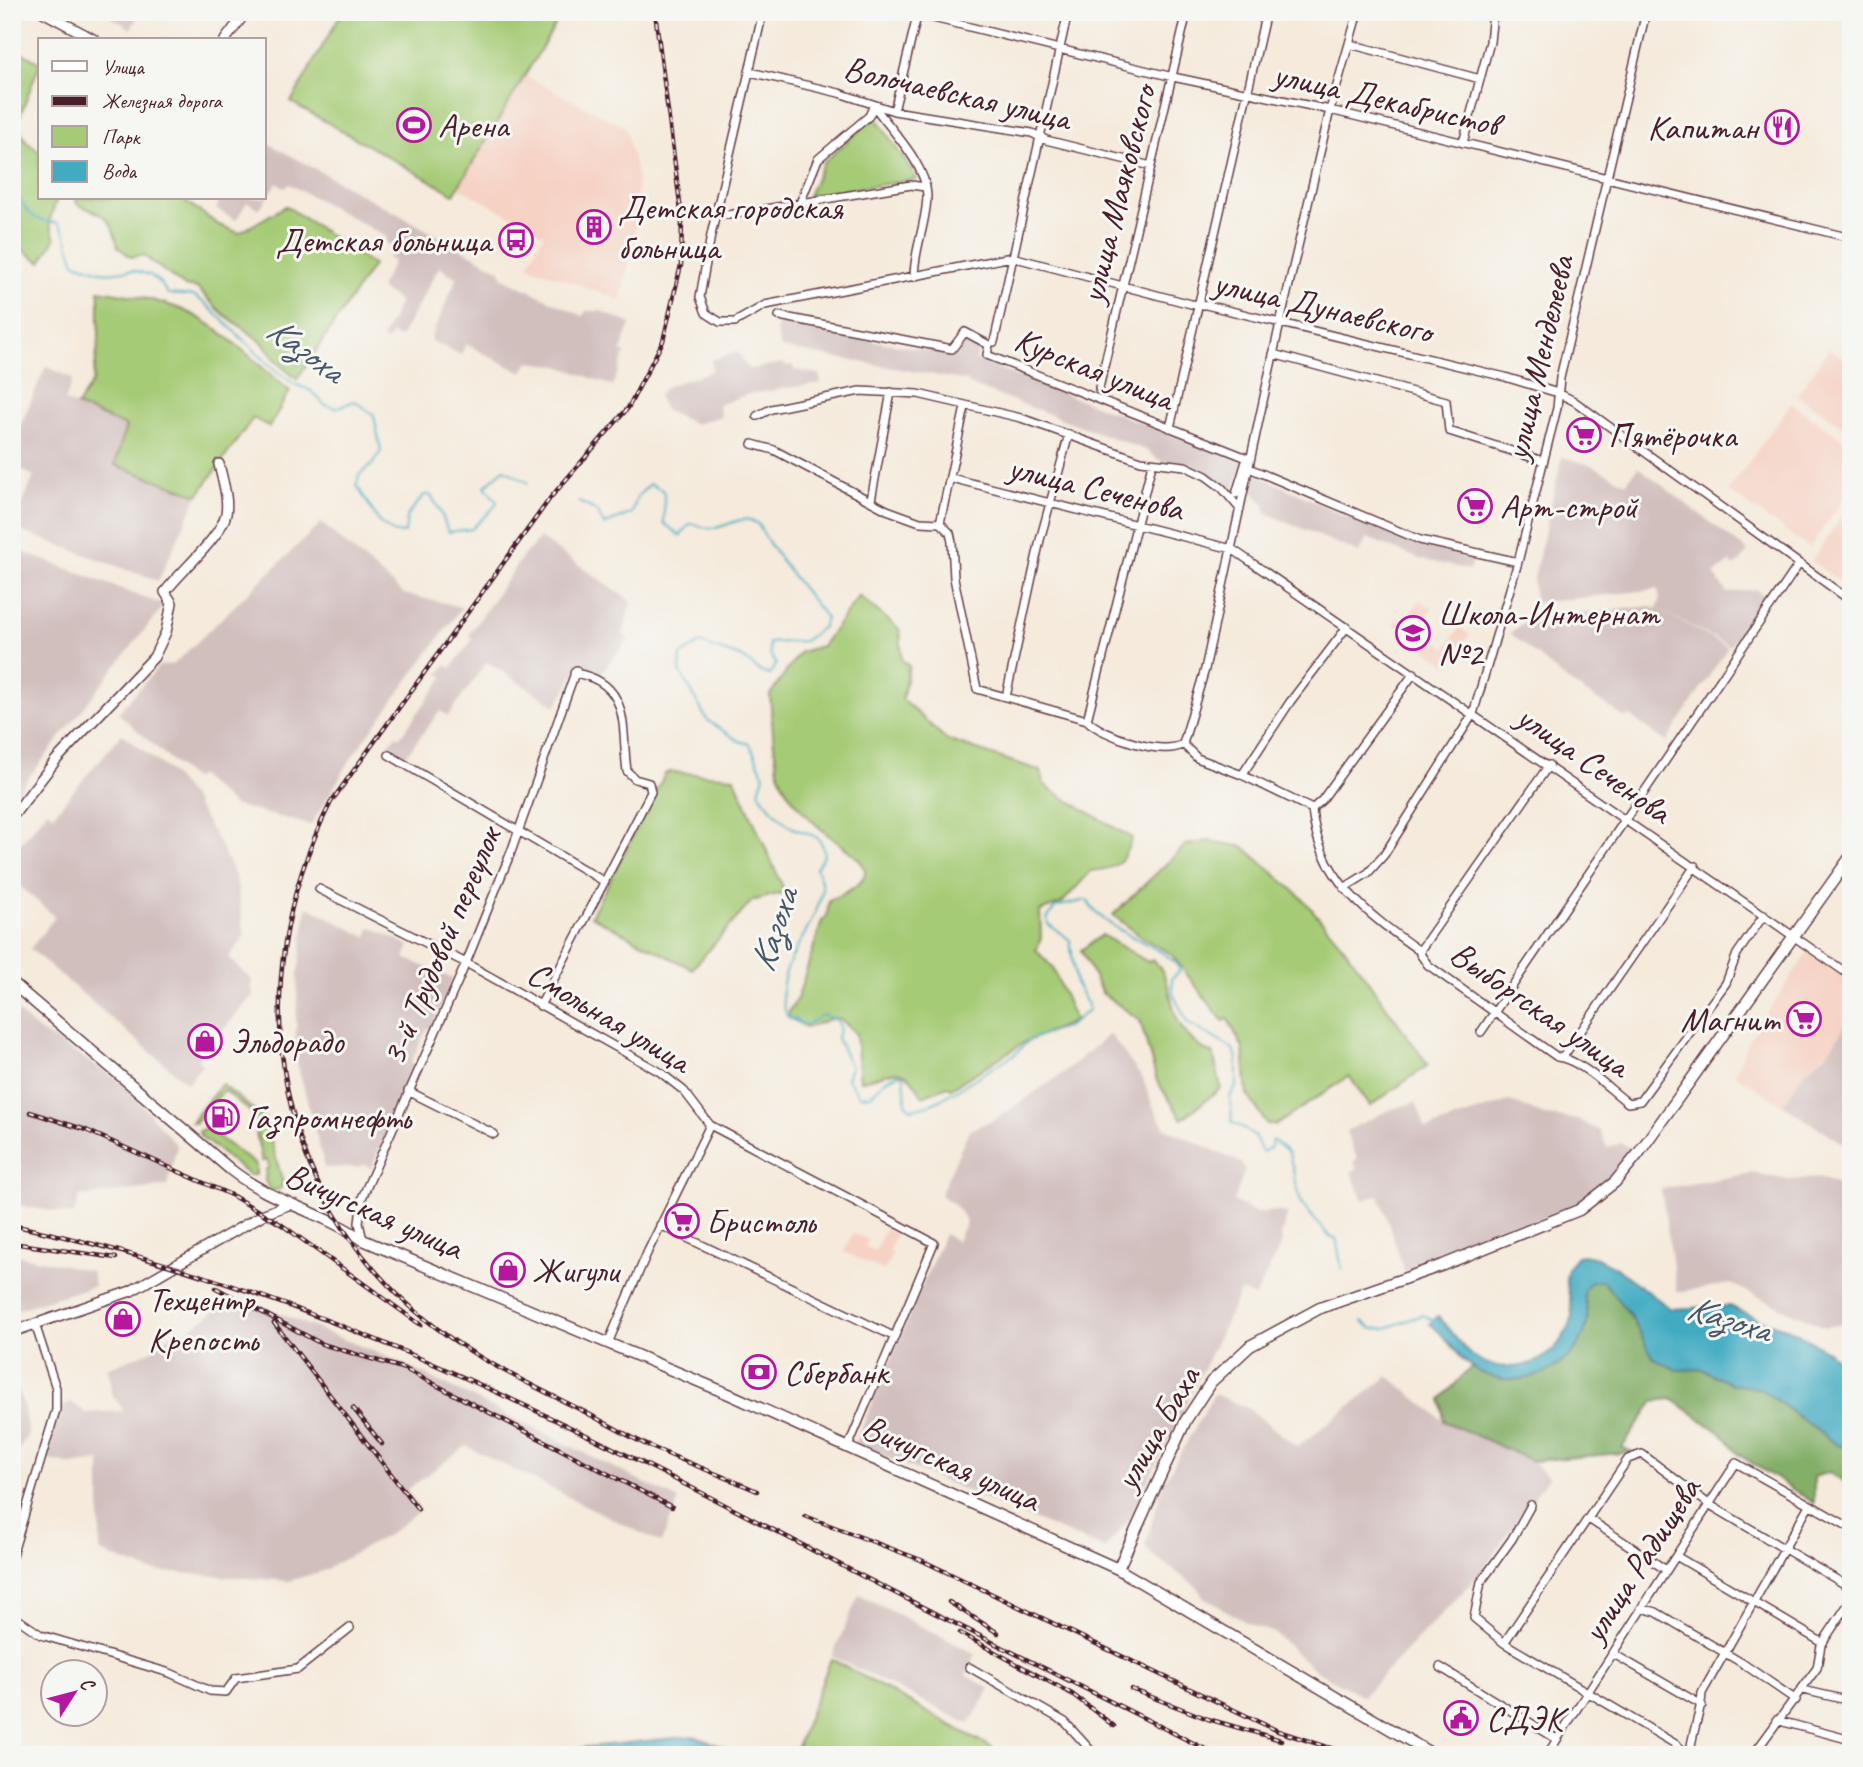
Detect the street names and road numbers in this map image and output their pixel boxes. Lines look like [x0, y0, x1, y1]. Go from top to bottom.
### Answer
street label: Волочаевская улица [839, 45, 1077, 141]
street label: улица Декабристов [1267, 51, 1509, 148]
street label: улица Маяковского [1069, 77, 1168, 309]
street label: улица Менделеева [1493, 250, 1585, 467]
street label: улица Дунаевского [1207, 260, 1440, 355]
street label: Курская улица [1008, 317, 1182, 422]
street label: улица Сеченова [1002, 444, 1191, 532]
street label: улица Сеченова [1506, 693, 1682, 835]
street label: 3-й Трудовой переулок [371, 817, 513, 1072]
street label: Выборгская улица [1442, 931, 1641, 1089]
street label: Смольная улица [519, 951, 701, 1085]
street label: Вичугская улица [278, 1152, 472, 1271]
street label: улица Баха [1103, 1357, 1211, 1499]
street label: Вичугская улица [855, 1404, 1049, 1523]
street label: улица Радищева [1570, 1467, 1712, 1652]

